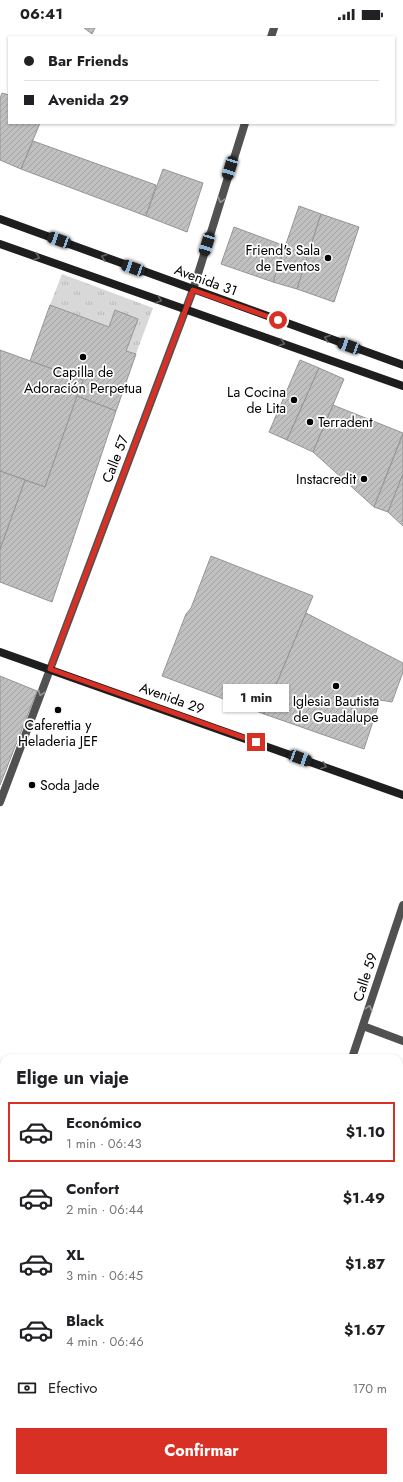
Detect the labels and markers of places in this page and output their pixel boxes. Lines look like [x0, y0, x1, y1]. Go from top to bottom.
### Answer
place label: Friend's Sala de Eventos [246, 240, 320, 276]
marker: Friend's Sala de Eventos [323, 253, 333, 263]
marker: Capilla de Adoración Perpetua [78, 352, 88, 362]
place label: Capilla de Adoración Perpetua [24, 362, 142, 398]
place label: La Cocina de Lita [227, 382, 286, 418]
marker: La Cocina de Lita [289, 395, 299, 405]
place label: Terradent [318, 412, 373, 432]
marker: Terradent [305, 417, 315, 427]
place label: Instacredit [296, 469, 357, 489]
marker: Instacredit [359, 474, 369, 484]
marker: Iglesia Bautista de Guadalupe [331, 681, 341, 691]
place label: Iglesia Bautista de Guadalupe [293, 691, 379, 727]
marker: Caferettia y Heladeria JEF [53, 705, 63, 715]
place label: Caferettia y Heladeria JEF [18, 715, 98, 751]
place label: Soda Jade [40, 775, 100, 795]
marker: Soda Jade [27, 780, 37, 790]

